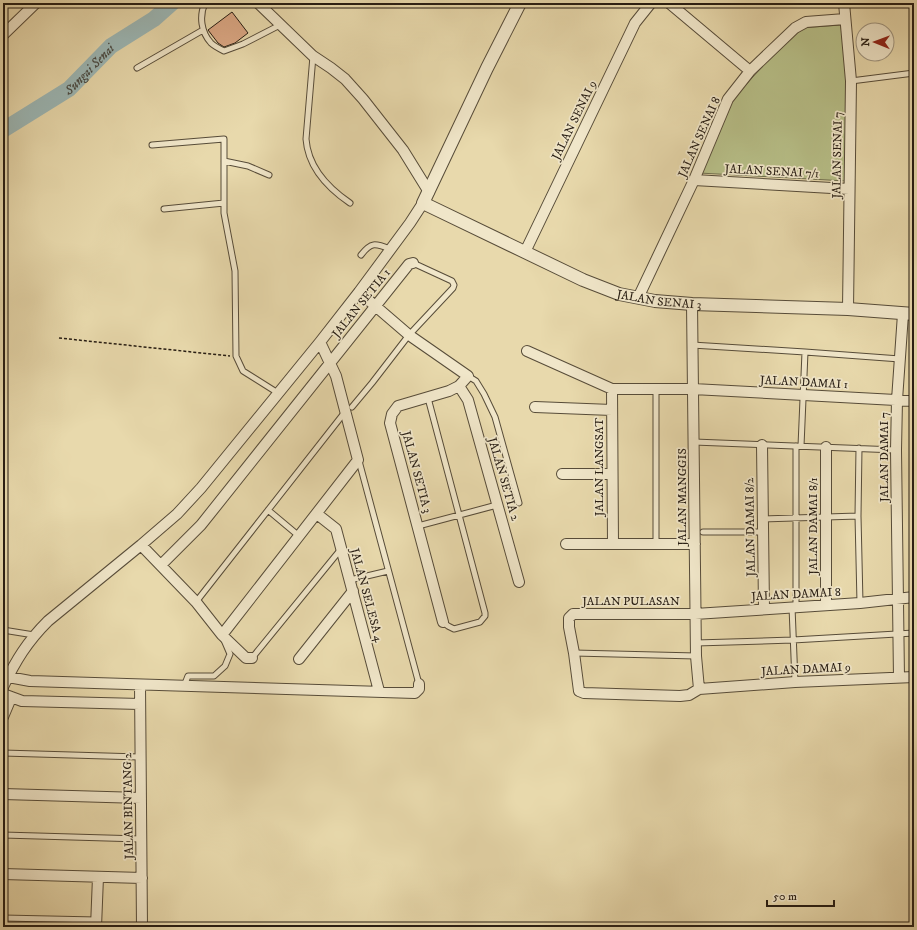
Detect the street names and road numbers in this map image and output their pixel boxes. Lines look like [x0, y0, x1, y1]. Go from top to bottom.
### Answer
street label: JALAN SENAI 9 [548, 78, 600, 163]
street label: JALAN SENAI 8 [675, 95, 724, 181]
street label: JALAN SENAI 7 [829, 111, 846, 200]
street label: JALAN SENAI 7/1 [723, 161, 820, 181]
street label: JALAN SETIA 1 [328, 266, 394, 342]
street label: JALAN SENAI 3 [614, 287, 702, 312]
street label: JALAN DAMAI 1 [759, 373, 848, 392]
street label: JALAN DAMAI 7 [877, 412, 892, 503]
street label: JALAN LANGSAT [592, 418, 607, 517]
street label: JALAN SETIA 3 [398, 428, 435, 515]
street label: JALAN SETIA 2 [484, 435, 523, 523]
street label: JALAN MANGGIS [675, 448, 690, 547]
street label: JALAN DAMAI 8/2 [742, 477, 759, 578]
street label: JALAN DAMAI 8/1 [806, 477, 821, 576]
street label: JALAN SELESA 4 [347, 546, 387, 645]
street label: JALAN DAMAI 8 [750, 585, 841, 604]
street label: JALAN PULASAN [581, 594, 680, 609]
street label: JALAN DAMAI 9 [760, 660, 851, 679]
street label: JALAN BINTANG 2 [120, 753, 137, 860]

